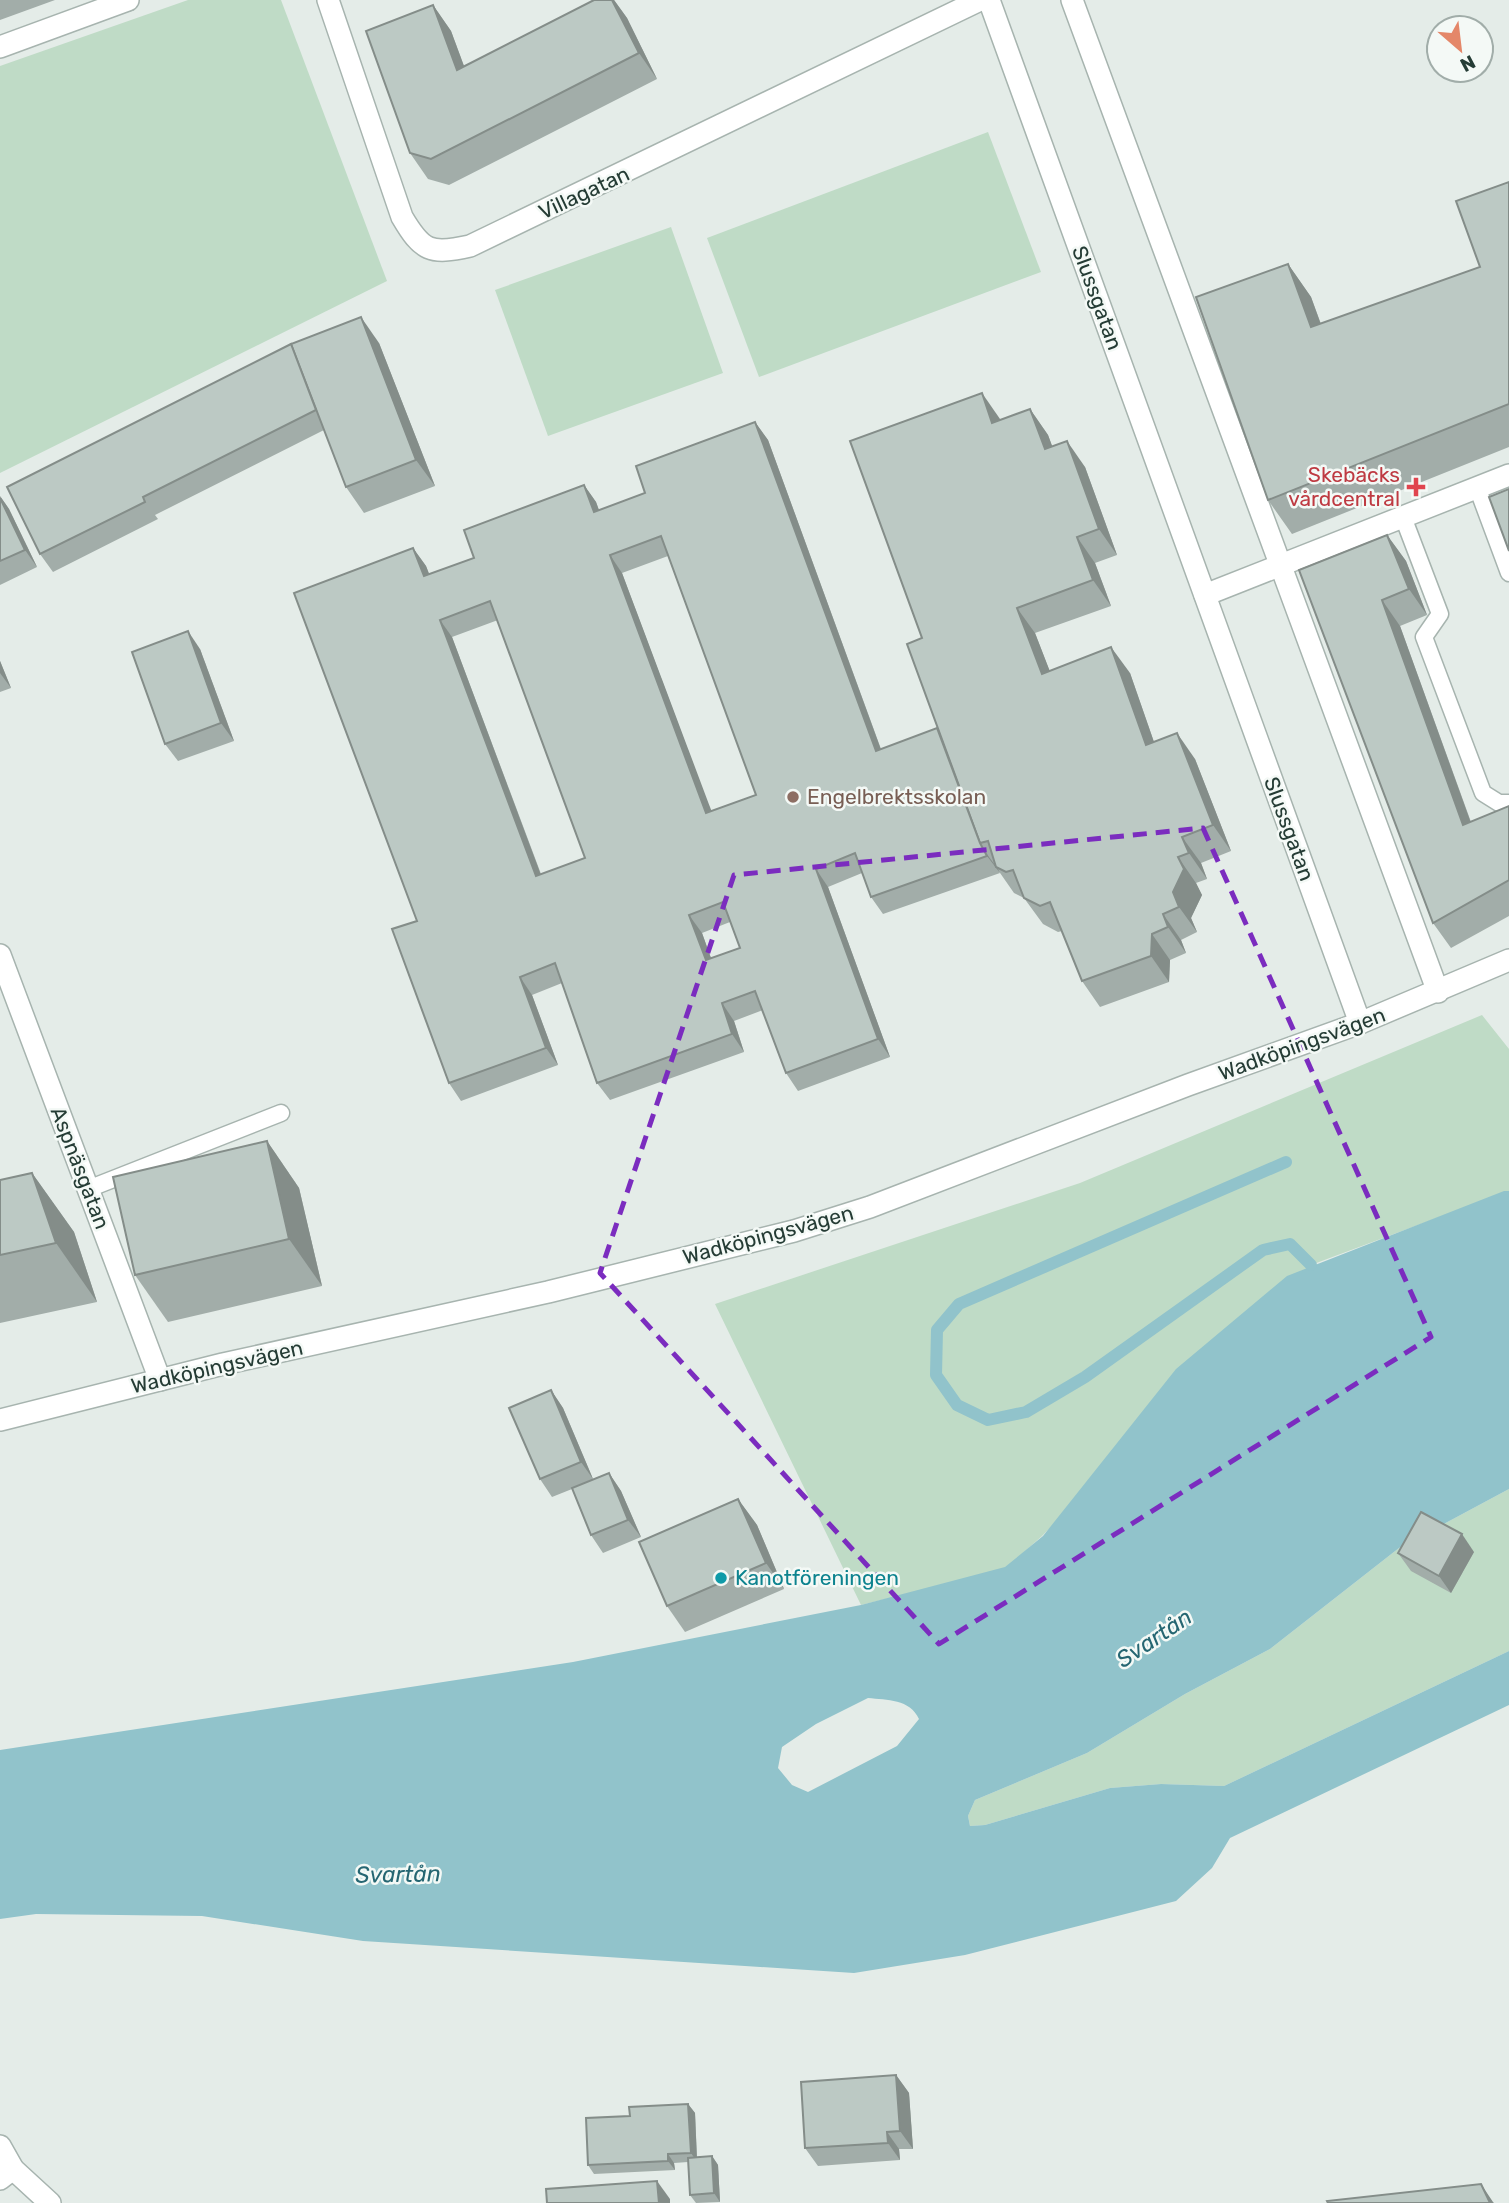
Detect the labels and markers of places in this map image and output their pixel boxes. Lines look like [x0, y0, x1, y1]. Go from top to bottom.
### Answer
place label: Skebäcks vårdcentral [1288, 462, 1400, 511]
marker: Skebäcks vårdcentral [1406, 477, 1426, 497]
place label: Engelbrektsskolan [807, 784, 986, 809]
marker: Engelbrektsskolan [785, 789, 801, 805]
place label: Kanotföreningen [735, 1565, 899, 1590]
marker: Kanotföreningen [713, 1570, 729, 1586]

